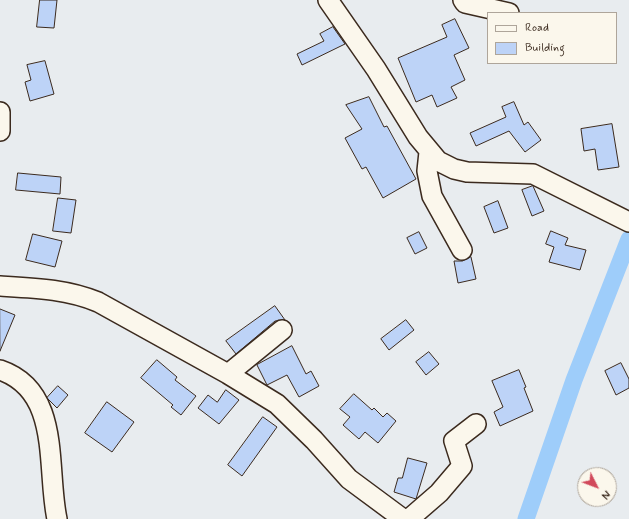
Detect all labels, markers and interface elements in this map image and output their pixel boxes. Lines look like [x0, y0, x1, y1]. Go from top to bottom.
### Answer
legend [487, 12, 617, 64]
text: Road [525, 20, 549, 36]
text: Building [525, 40, 565, 56]
north arrow [577, 467, 617, 507]
text: N [598, 487, 613, 502]

